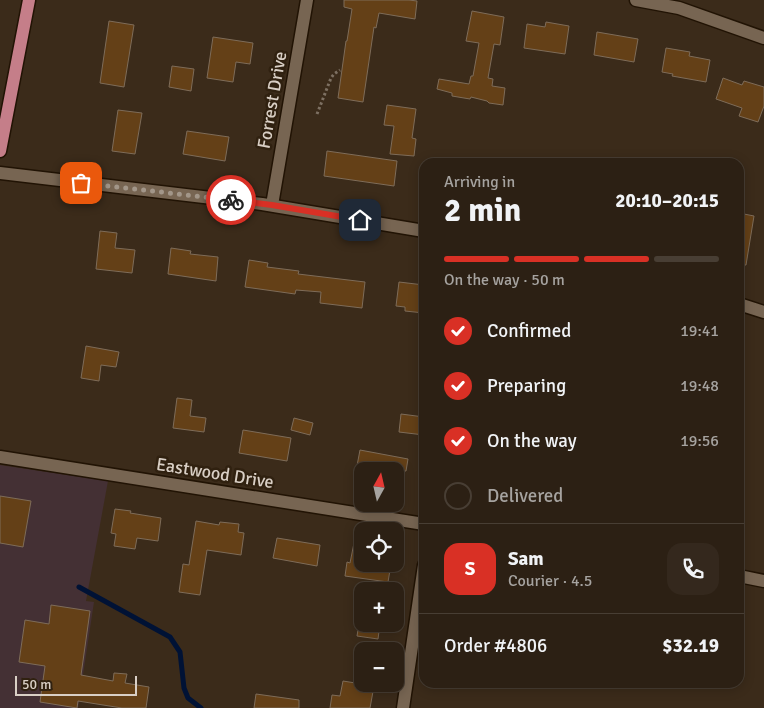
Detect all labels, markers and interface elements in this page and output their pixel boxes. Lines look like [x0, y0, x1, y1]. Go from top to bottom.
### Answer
street label: Forrest Drive [253, 50, 291, 150]
pin [60, 162, 102, 204]
icon: bag [67, 169, 95, 197]
text: Arriving in [444, 172, 515, 192]
courier [206, 175, 256, 225]
icon: bike [217, 186, 245, 214]
text: 20:10–20:15 [615, 189, 719, 213]
text: 2 min [444, 191, 521, 230]
pin [339, 199, 381, 241]
icon: home [346, 206, 374, 234]
text: On the way · 50 m [444, 270, 565, 290]
icon: check [444, 317, 472, 345]
text: Confirmed [487, 319, 571, 343]
text: 19:41 [680, 321, 719, 341]
icon: check [444, 372, 472, 400]
text: Preparing [487, 374, 566, 398]
text: 19:48 [680, 376, 719, 396]
icon: check [444, 427, 472, 455]
text: On the way [487, 429, 577, 453]
text: 19:56 [680, 431, 719, 451]
street label: Eastwood Drive [155, 453, 275, 493]
north arrow [354, 462, 404, 512]
map controls [354, 462, 404, 692]
text: Delivered [487, 484, 563, 508]
button: locate [354, 522, 404, 572]
button: phone [667, 543, 719, 595]
text: Sam [508, 547, 544, 571]
text: S [465, 557, 475, 581]
text: Courier · 4.5 [508, 571, 592, 591]
button: + [354, 582, 404, 632]
text: Order #4806 [444, 634, 547, 658]
text: $32.19 [662, 634, 719, 658]
button: − [354, 642, 404, 692]
scale bar [15, 673, 138, 696]
text: 50 m [22, 676, 51, 693]

